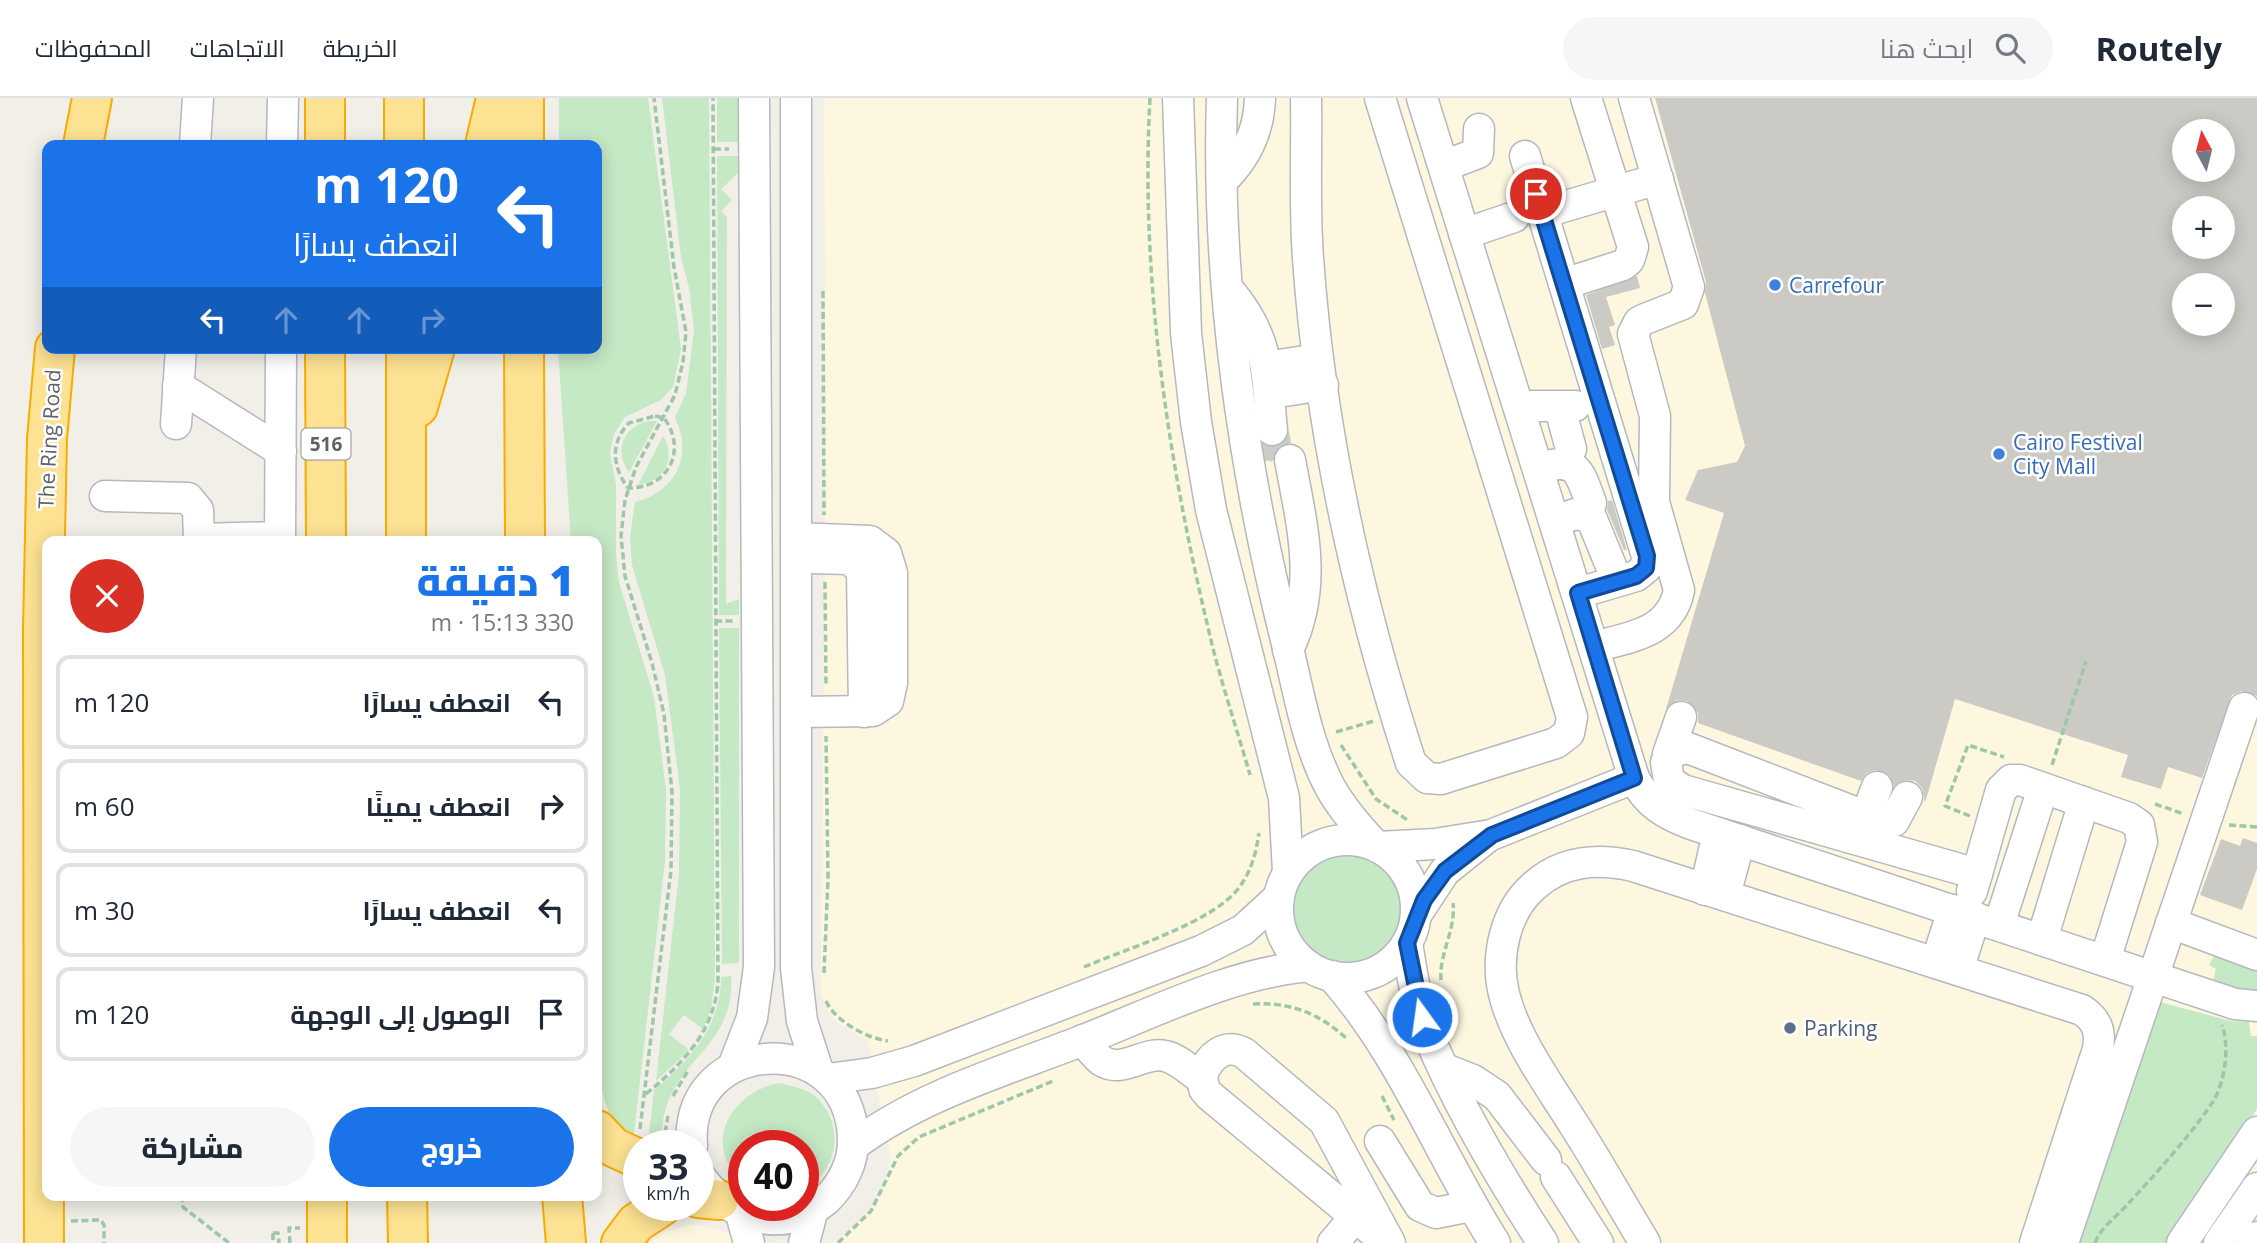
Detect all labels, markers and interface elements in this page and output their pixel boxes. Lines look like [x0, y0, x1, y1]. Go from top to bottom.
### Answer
search box [1563, 17, 2053, 80]
text: Routely [2095, 26, 2222, 71]
icon: search [1991, 29, 2029, 67]
text: ابحث هنا [1880, 30, 1973, 66]
text: المحفوظات [35, 31, 152, 64]
text: الاتجاهات [190, 31, 285, 64]
text: الخريطة [323, 31, 398, 64]
north arrow [2172, 119, 2235, 182]
map controls [2172, 119, 2235, 336]
text: 120 m [314, 151, 459, 217]
pin [1506, 164, 1566, 224]
icon: left [483, 168, 574, 259]
icon: arrive [1517, 175, 1555, 213]
button: + [2172, 196, 2235, 259]
text: انعطف يسارًا [293, 222, 459, 265]
place label: Carrefour [1789, 271, 1884, 299]
button: − [2172, 273, 2235, 336]
marker: Carrefour [1767, 277, 1783, 293]
icon: left [194, 301, 232, 339]
icon: ahead [267, 301, 305, 339]
icon: ahead [340, 301, 378, 339]
icon: right [413, 301, 451, 339]
street label: The Ring Road [31, 368, 67, 510]
road number: 516 [302, 428, 350, 460]
place label: Cairo Festival City Mall [2013, 428, 2143, 480]
marker: Cairo Festival City Mall [1991, 446, 2007, 462]
text: 1 دقيقة [417, 551, 574, 608]
button: close [70, 559, 144, 633]
text: 330 m · 15:13 [431, 606, 574, 638]
icon: left [532, 683, 570, 721]
text: 120 m [74, 684, 149, 720]
text: انعطف يسارًا [362, 684, 511, 720]
icon: right [532, 787, 570, 825]
text: 60 m [74, 788, 135, 824]
text: انعطف يمينًا [366, 788, 511, 824]
icon: left [532, 891, 570, 929]
text: 30 m [74, 892, 135, 928]
text: انعطف يسارًا [362, 892, 511, 928]
position arrow [1385, 980, 1459, 1054]
icon: arrive [532, 995, 570, 1033]
text: 120 m [74, 996, 149, 1032]
text: الوصول إلى الوجهة [290, 996, 511, 1032]
place label: Parking [1804, 1014, 1878, 1042]
marker: Parking [1782, 1020, 1798, 1036]
button: مشاركة [70, 1107, 315, 1187]
button: خروج [329, 1107, 574, 1187]
speed limit sign: 40 [728, 1130, 819, 1221]
text: 33 [648, 1143, 689, 1190]
text: km/h [647, 1181, 690, 1205]

